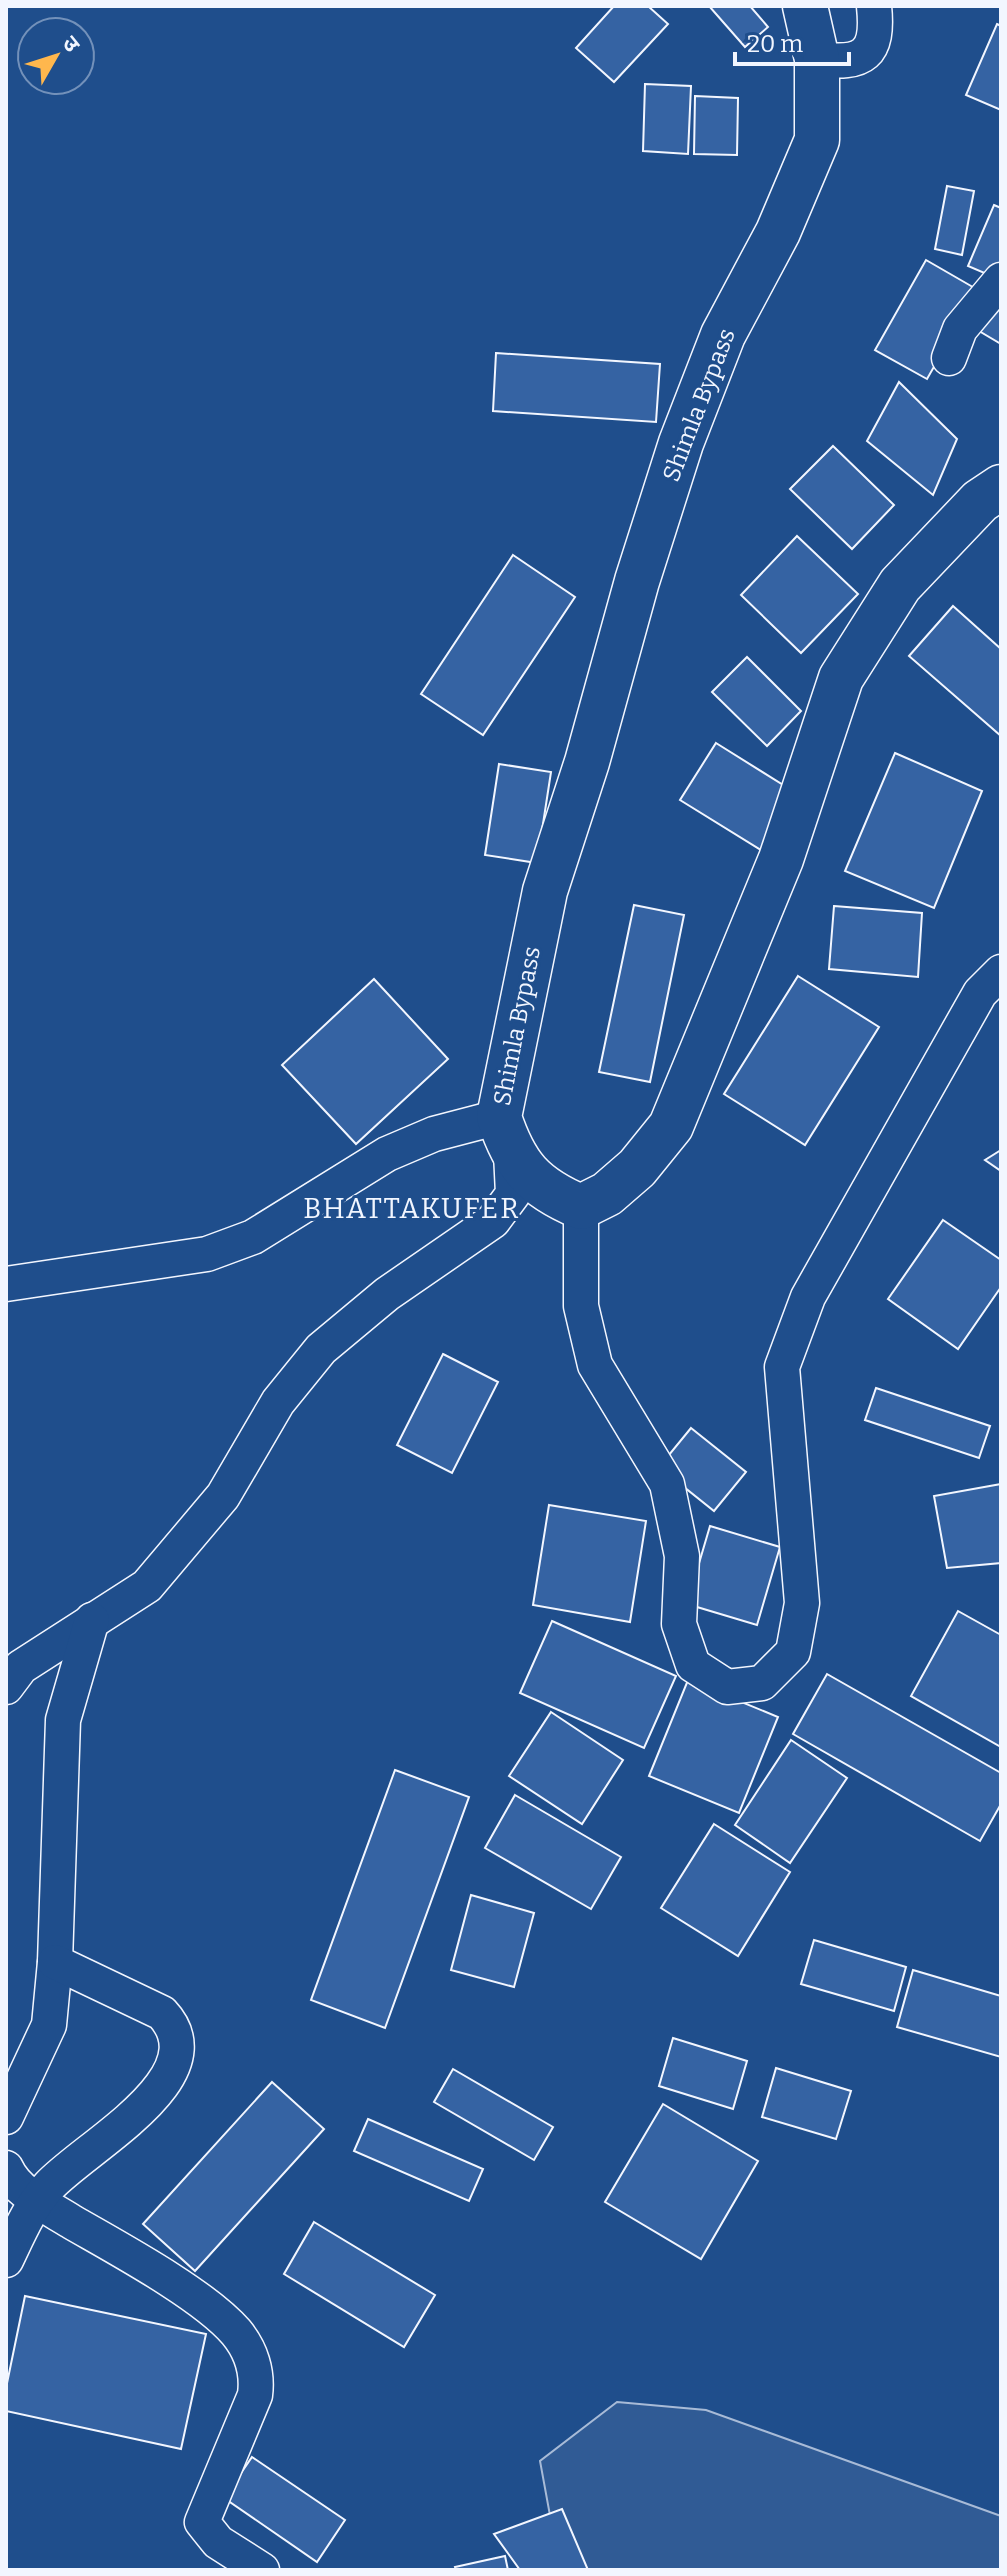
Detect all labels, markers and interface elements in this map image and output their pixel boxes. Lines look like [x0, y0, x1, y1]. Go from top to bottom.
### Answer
north arrow [16, 16, 96, 96]
scale bar [735, 16, 849, 66]
text: उ [57, 30, 86, 58]
text: 20 m [747, 30, 803, 58]
street label: Shimla Bypass [657, 325, 741, 485]
street label: Shimla Bypass [488, 944, 546, 1108]
district label: BHATTAKUFER [303, 1192, 521, 1225]

